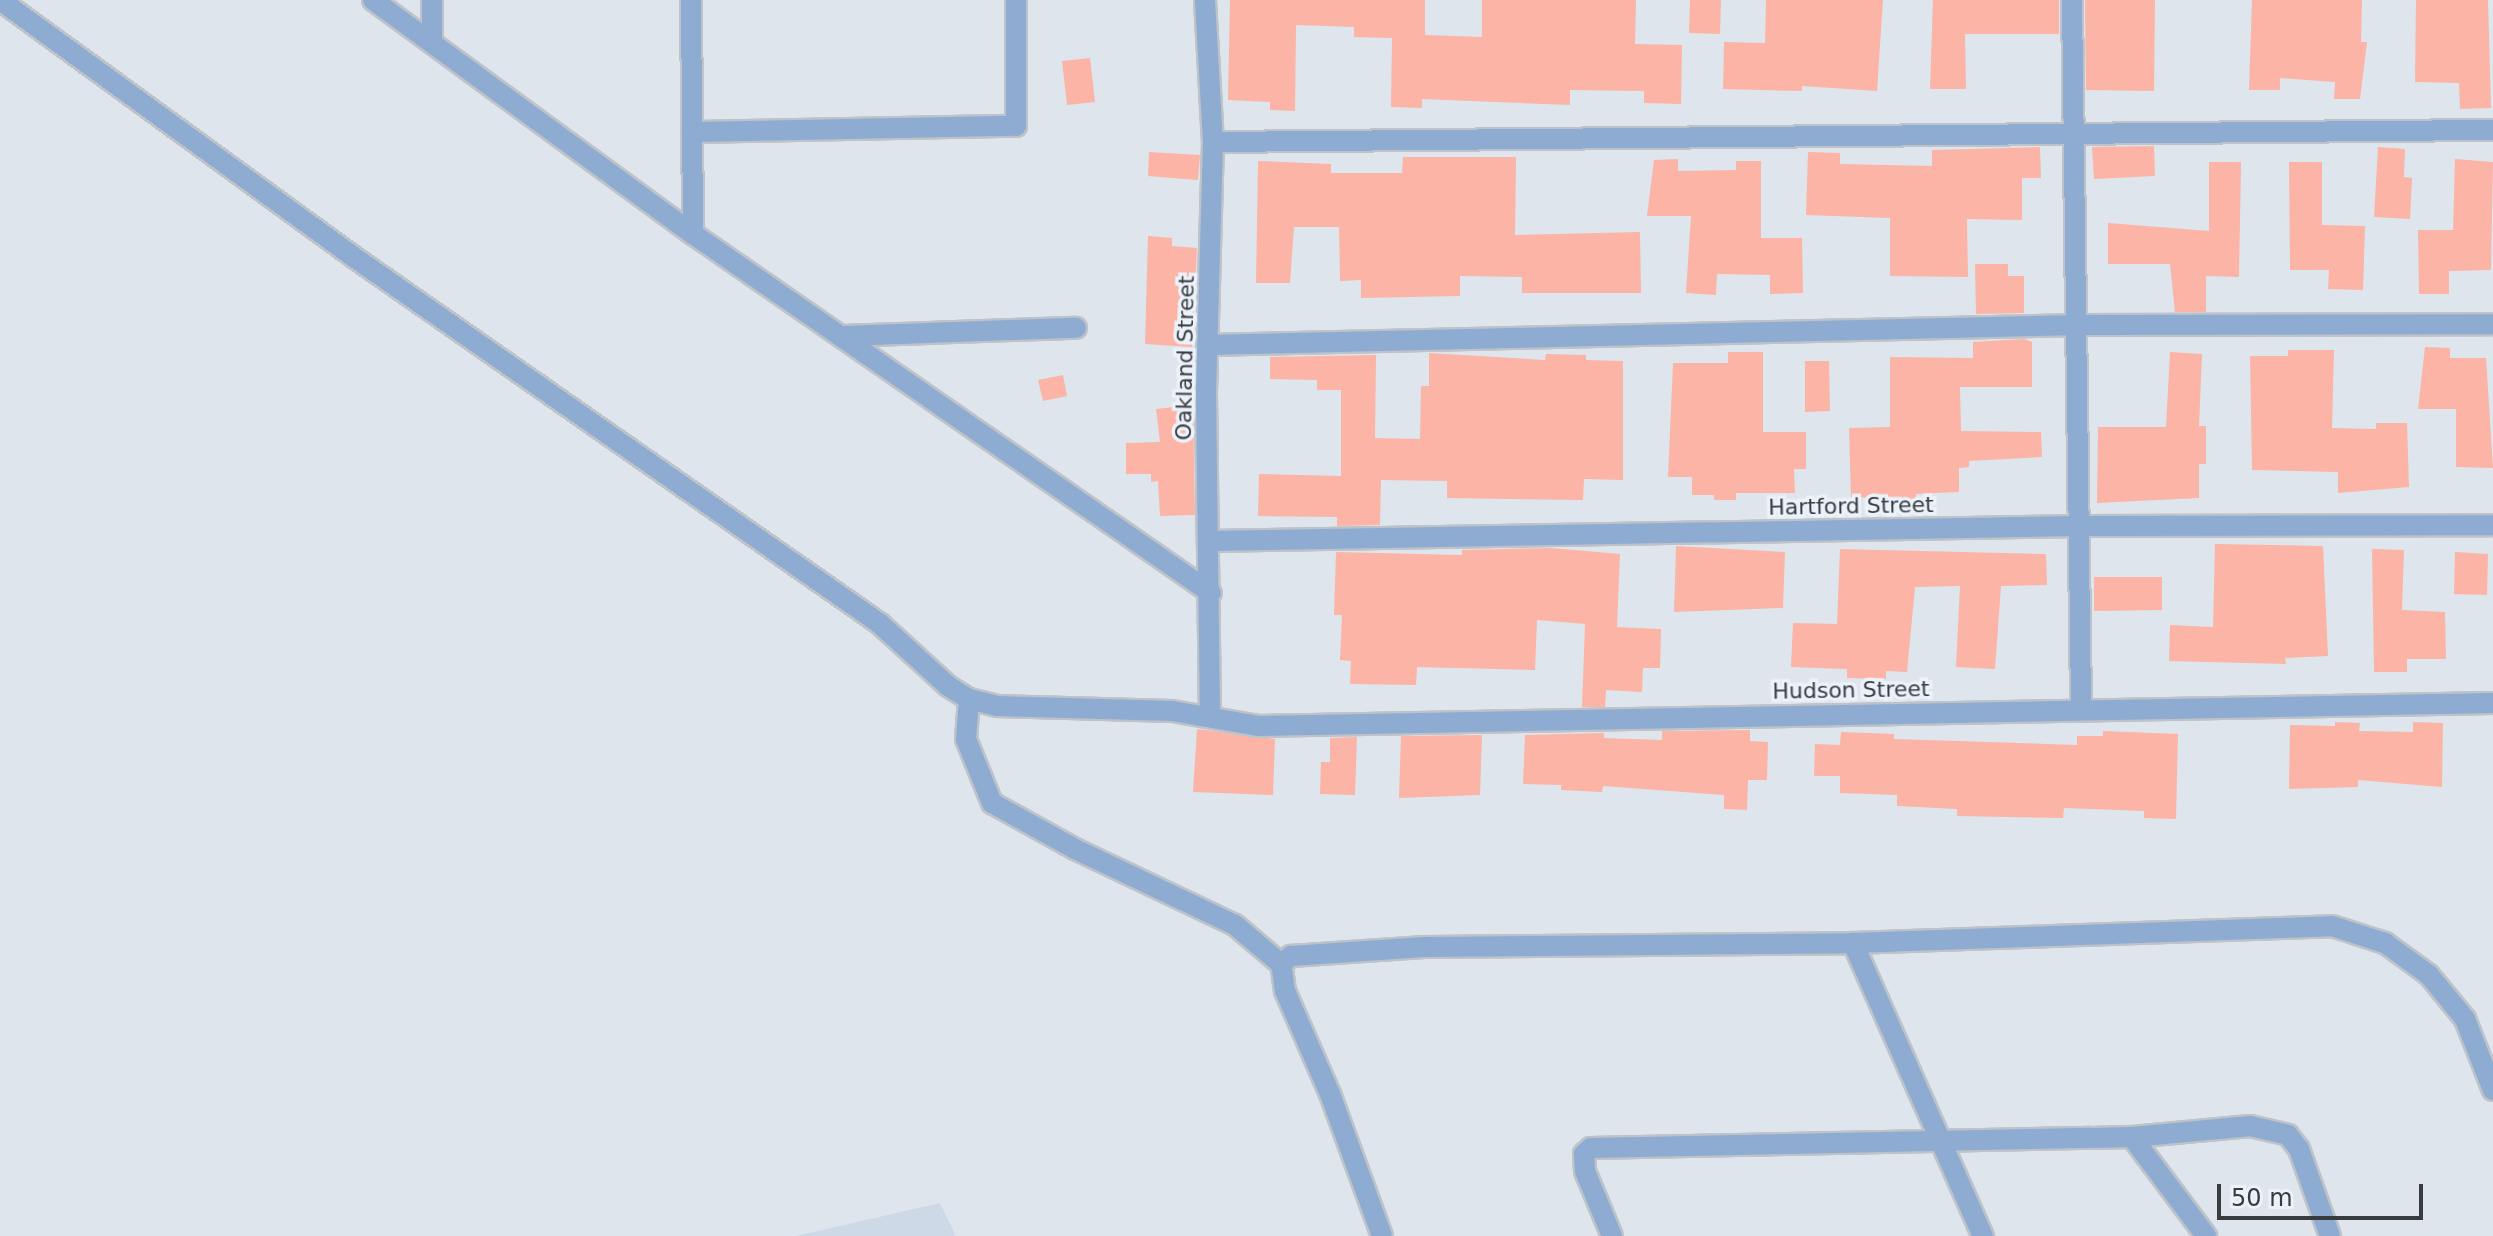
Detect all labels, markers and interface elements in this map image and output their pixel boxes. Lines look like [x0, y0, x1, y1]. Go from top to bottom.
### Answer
street label: Oakland Street [1170, 275, 1200, 441]
street label: Hartford Street [1768, 491, 1934, 521]
street label: Hudson Street [1772, 675, 1930, 705]
scale bar [2221, 1168, 2427, 1218]
text: 50 m [2231, 1184, 2293, 1212]

